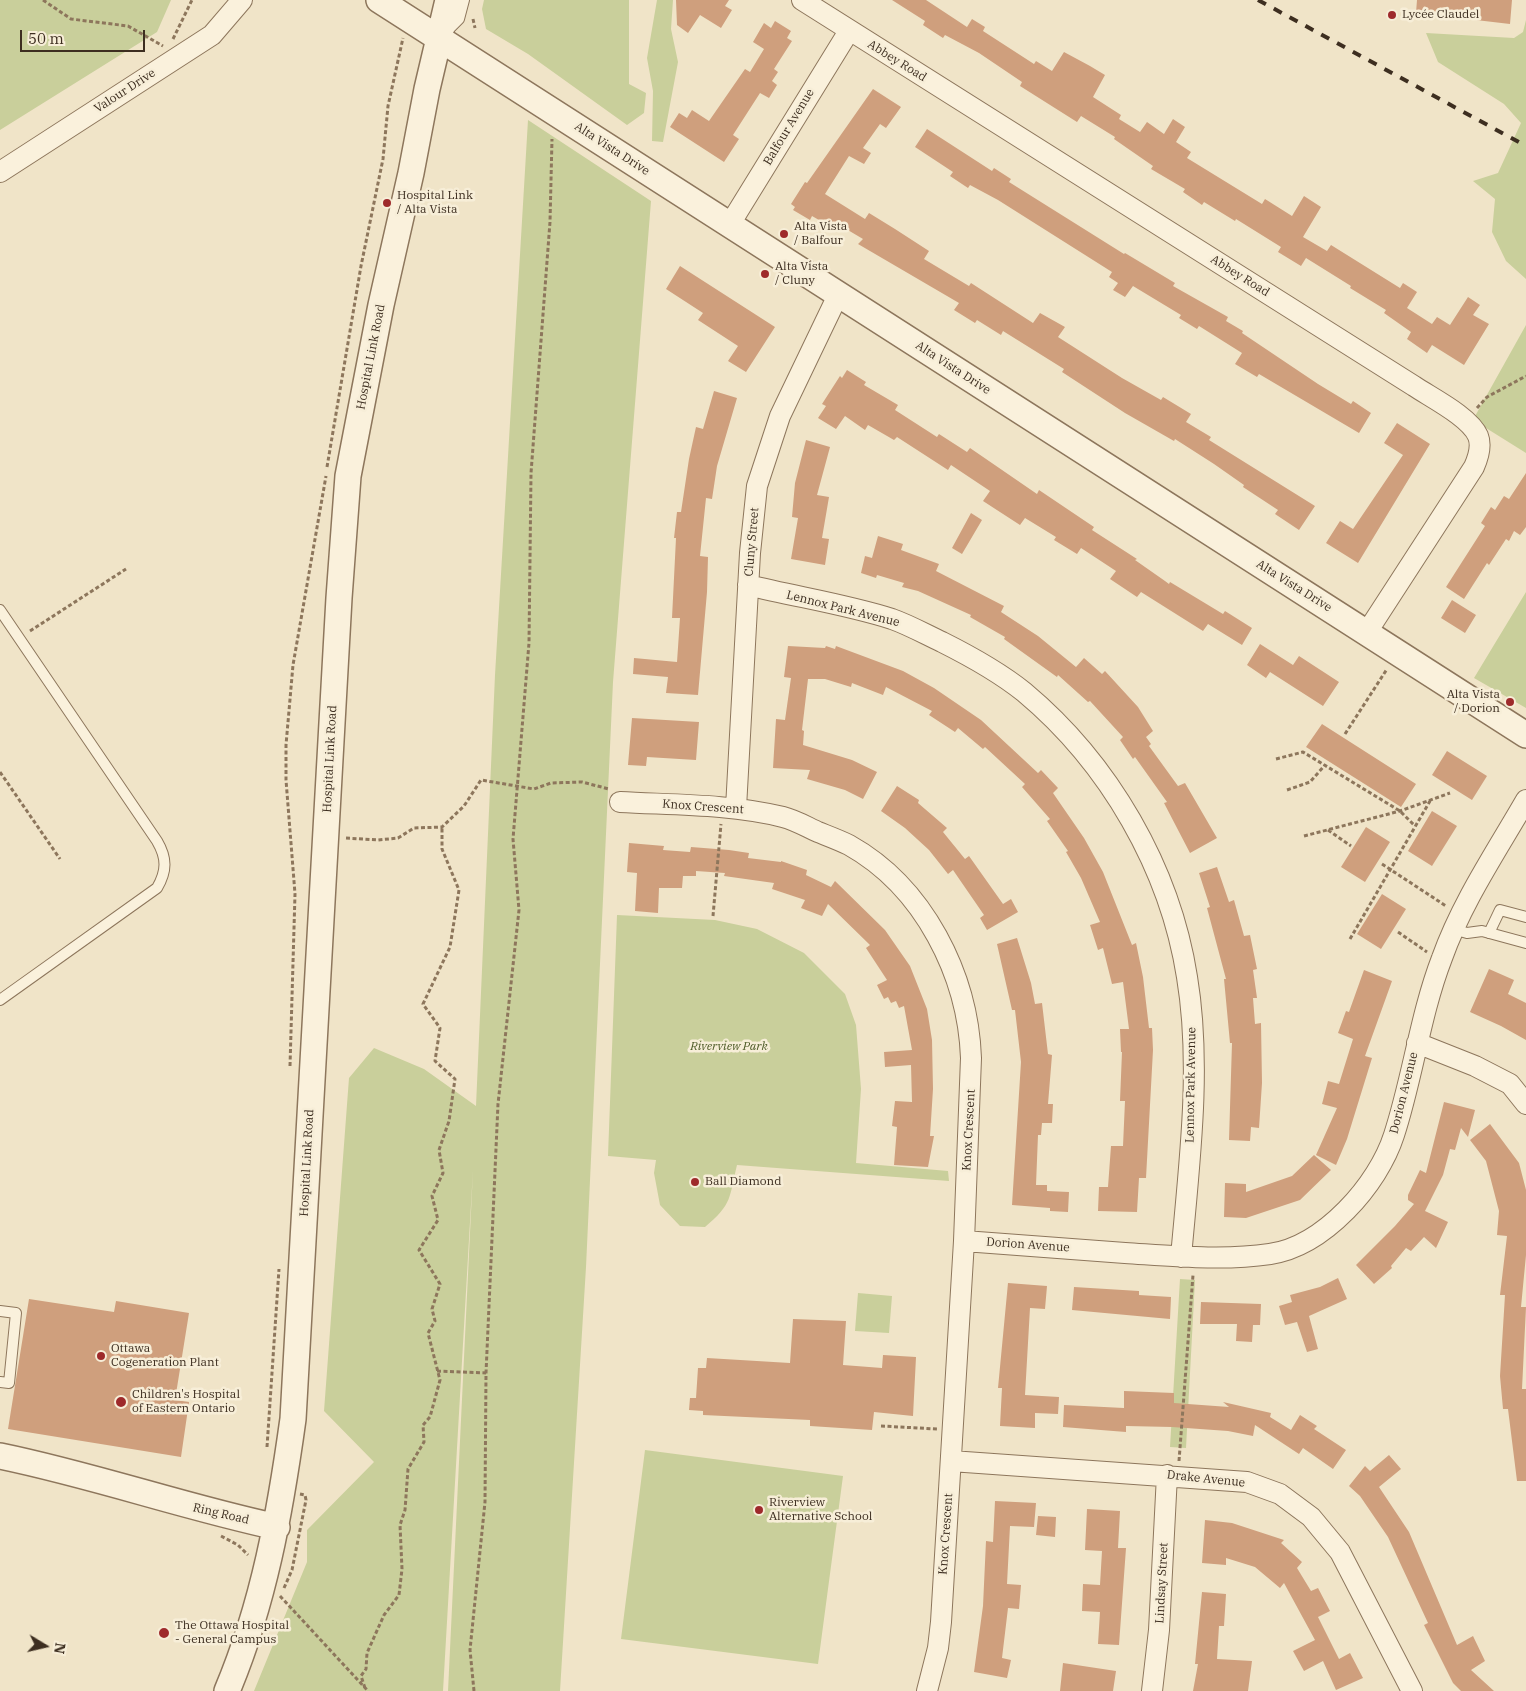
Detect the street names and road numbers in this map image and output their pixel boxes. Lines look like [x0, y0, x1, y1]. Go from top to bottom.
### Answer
street label: Abbey Road [865, 37, 929, 85]
street label: Valour Drive [92, 66, 158, 116]
street label: Balfour Avenue [761, 86, 817, 168]
street label: Alta Vista Drive [572, 119, 652, 179]
street label: Abbey Road [1208, 252, 1272, 300]
street label: Hospital Link Road [354, 303, 388, 411]
street label: Alta Vista Drive [913, 338, 993, 398]
street label: Cluny Street [742, 507, 762, 577]
street label: Alta Vista Drive [1254, 557, 1334, 615]
street label: Lennox Park Avenue [785, 588, 901, 630]
street label: Hospital Link Road [320, 705, 340, 813]
street label: Knox Crescent [662, 797, 744, 817]
street label: Lennox Park Avenue [1183, 1027, 1199, 1143]
street label: Dorion Avenue [1387, 1051, 1421, 1135]
street label: Knox Crescent [960, 1089, 978, 1171]
street label: Hospital Link Road [297, 1109, 317, 1217]
street label: Dorion Avenue [986, 1235, 1070, 1255]
street label: Drake Avenue [1166, 1468, 1246, 1490]
street label: Knox Crescent [936, 1493, 956, 1575]
street label: Ring Road [191, 1501, 251, 1527]
street label: Lindsay Street [1153, 1542, 1171, 1624]

